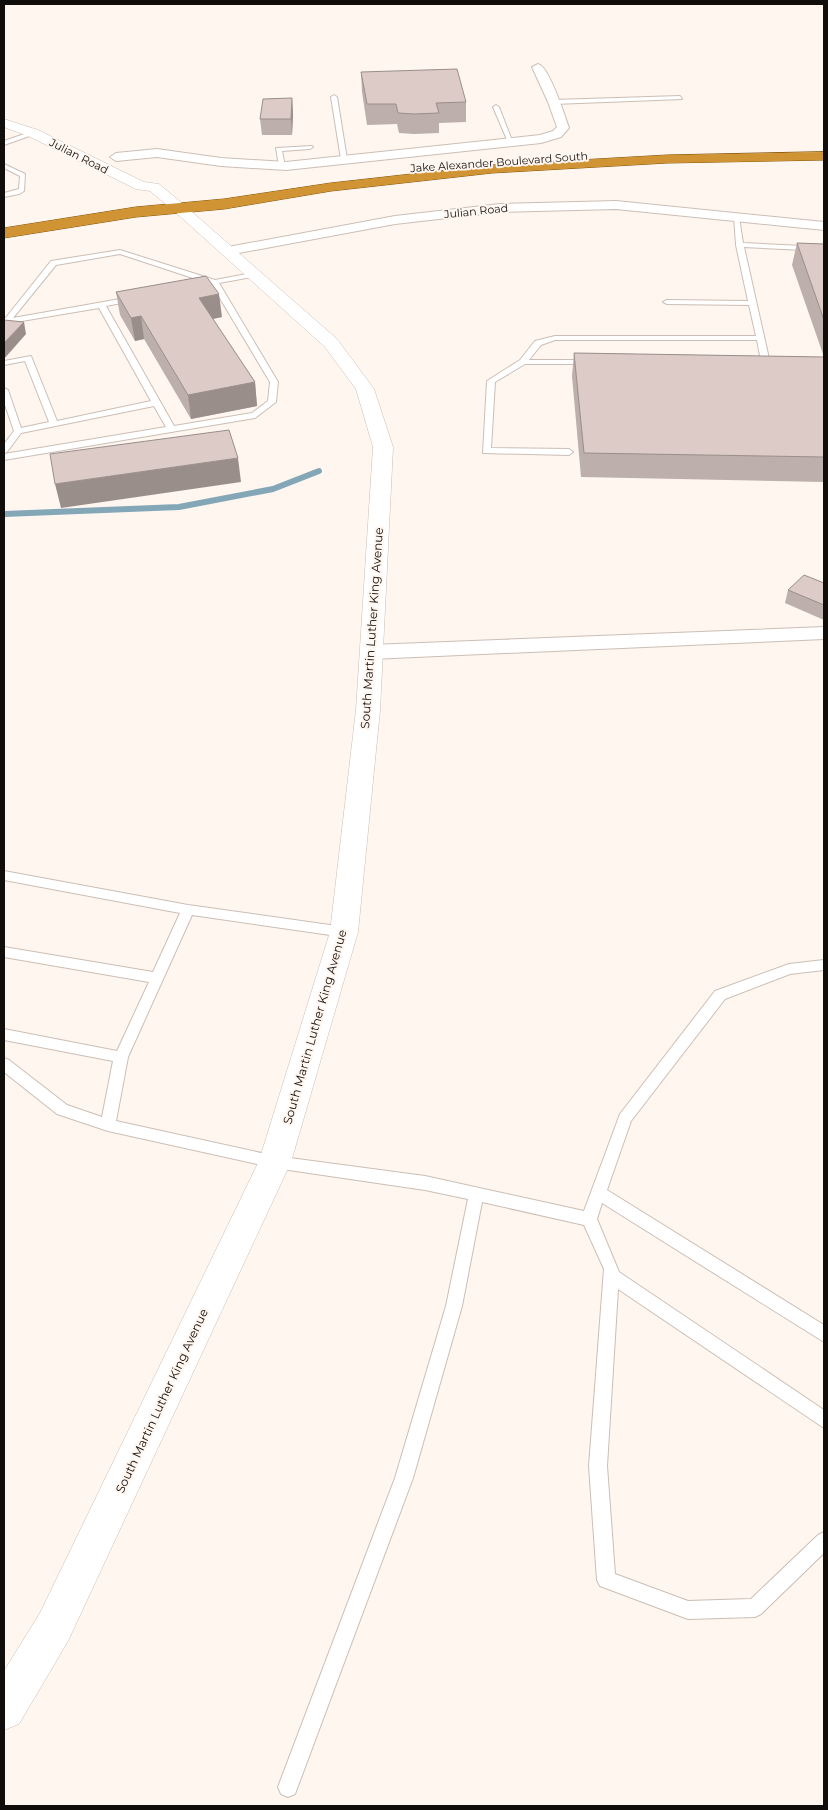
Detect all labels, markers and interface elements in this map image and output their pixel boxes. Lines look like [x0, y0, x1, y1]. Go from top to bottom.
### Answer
street label: Julian Road [46, 135, 111, 177]
street label: Jake Alexander Boulevard South [409, 149, 588, 175]
street label: Julian Road [442, 201, 509, 221]
street label: South Martin Luther King Avenue [357, 527, 386, 729]
street label: South Martin Luther King Avenue [280, 928, 350, 1126]
street label: South Martin Luther King Avenue [112, 1306, 211, 1495]

